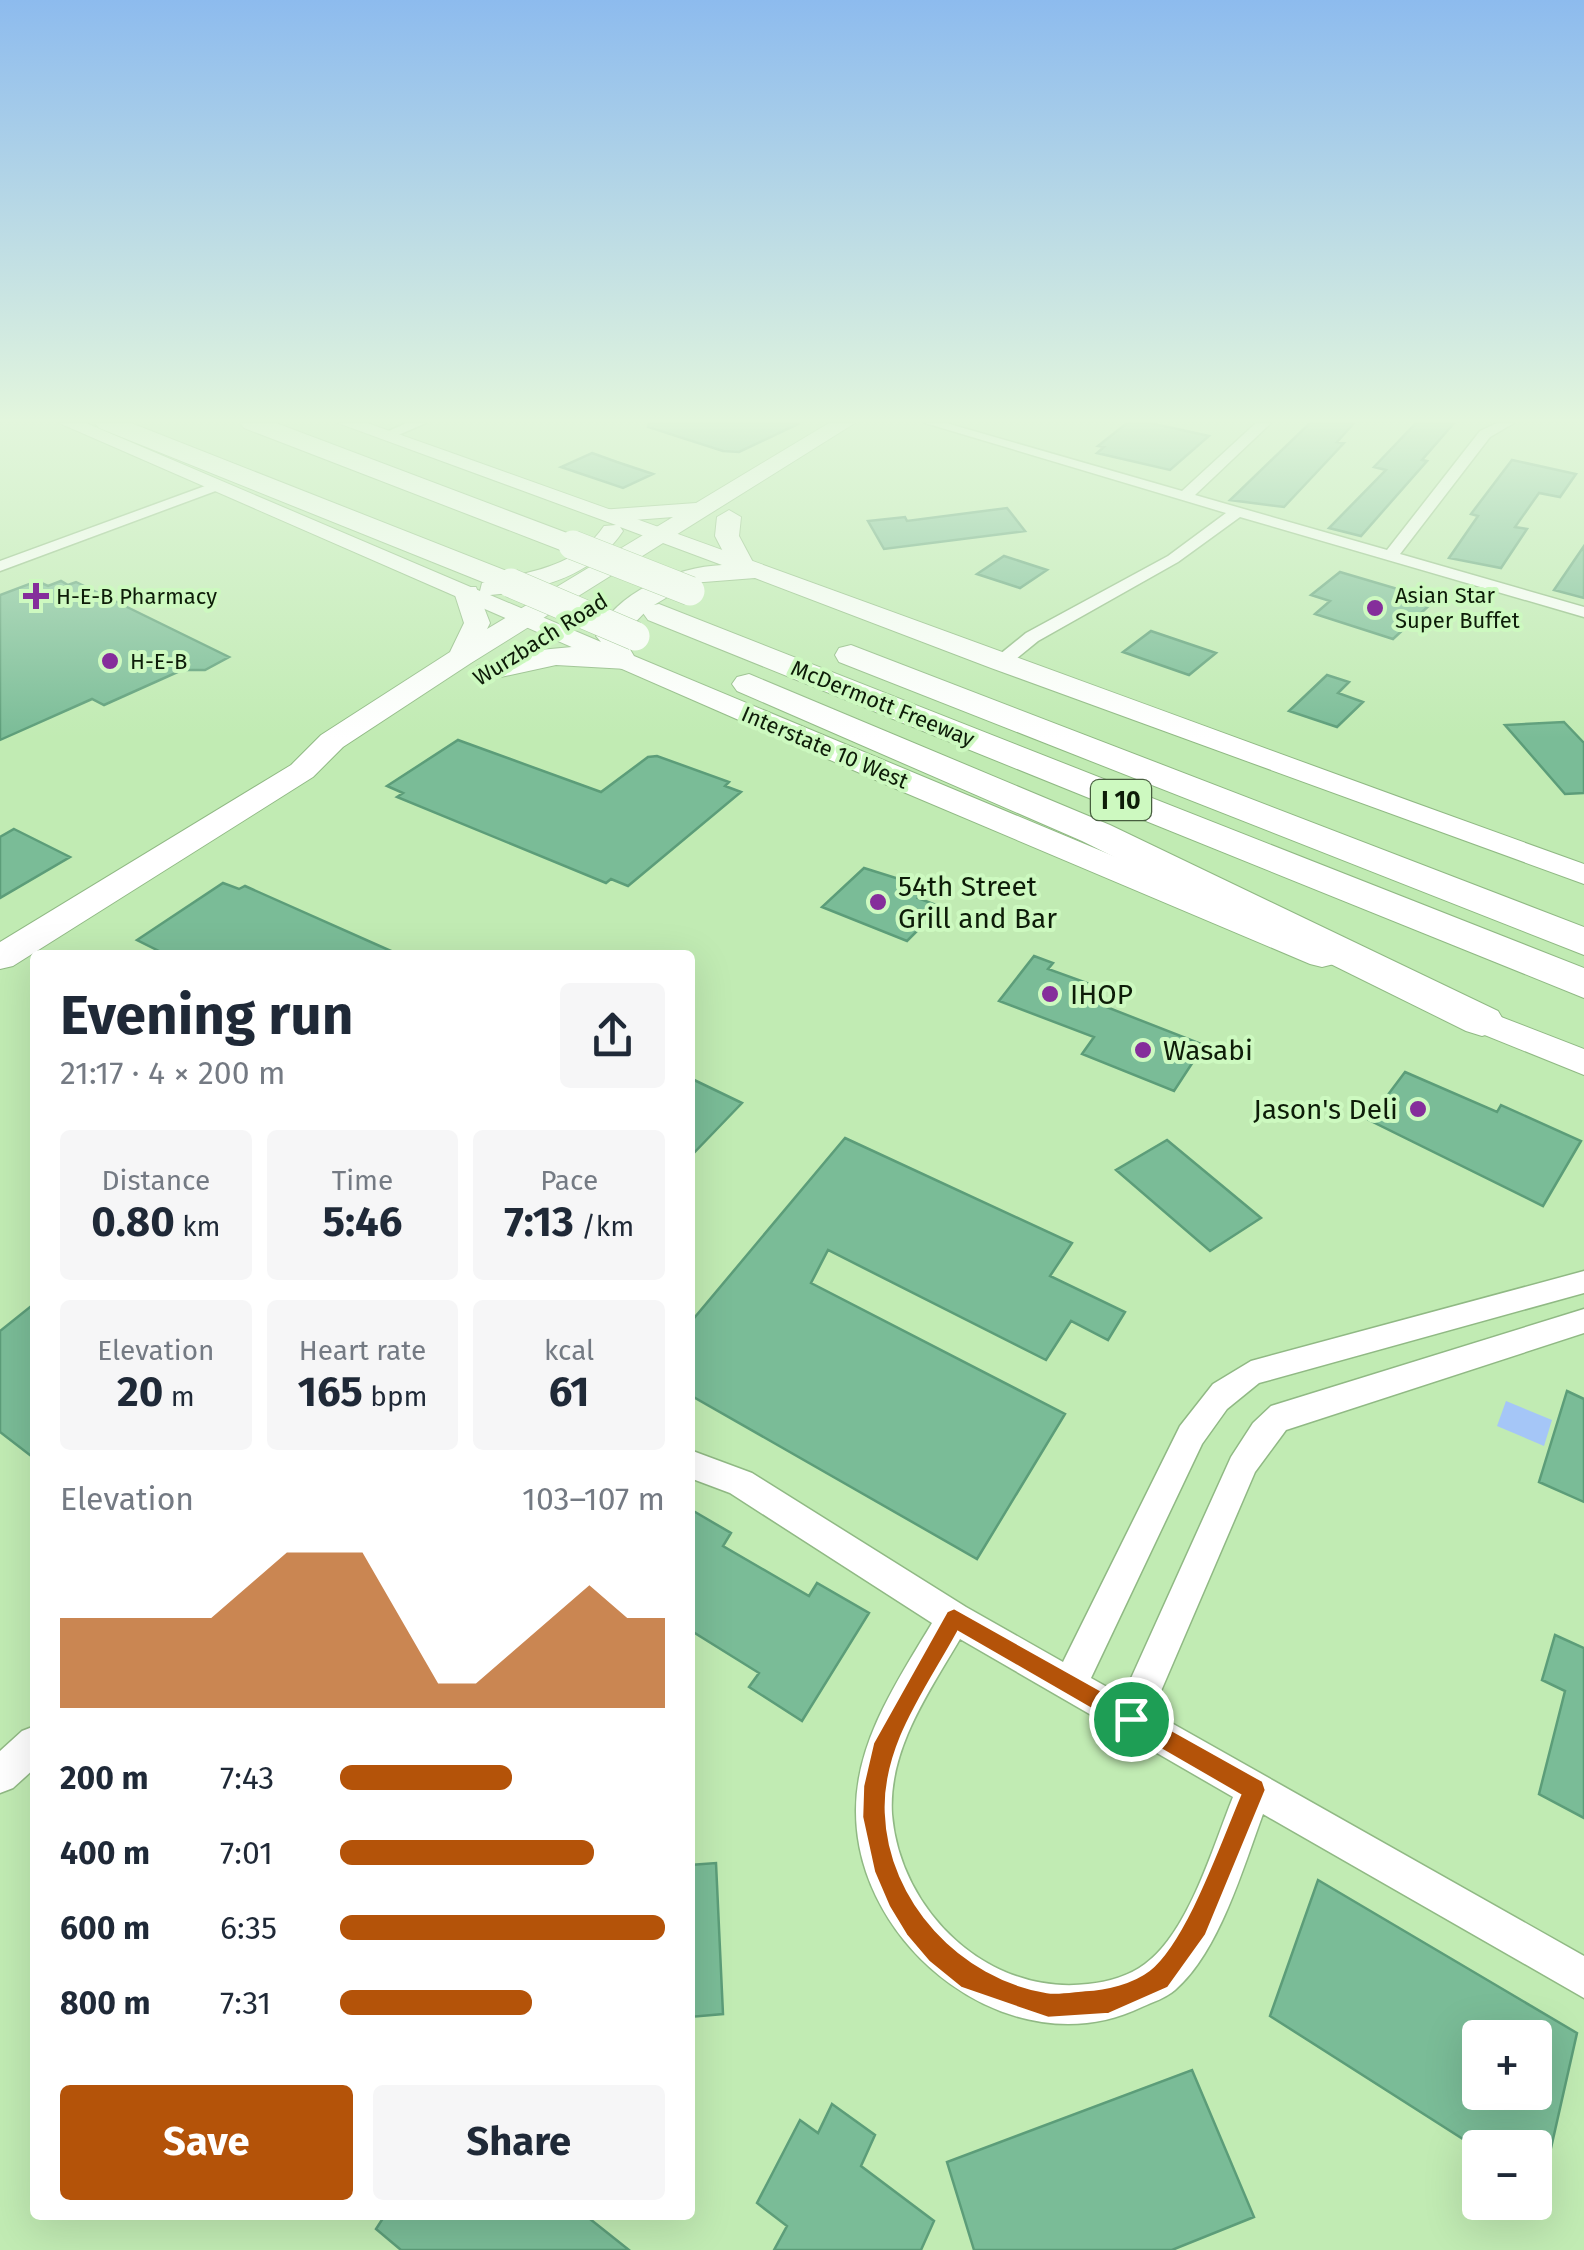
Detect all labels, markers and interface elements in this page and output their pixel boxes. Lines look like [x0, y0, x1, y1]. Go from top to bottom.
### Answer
place label: Asian Star Super Buffet [1395, 582, 1520, 634]
place label: H-E-B Pharmacy [56, 583, 217, 610]
marker: H-E-B Pharmacy [25, 585, 47, 607]
street label: Wurzbach Road [468, 587, 612, 692]
marker: Asian Star Super Buffet [1364, 597, 1386, 619]
place label: H-E-B [130, 648, 187, 675]
marker: H-E-B [99, 650, 121, 672]
street label: McDermott Freeway [787, 654, 979, 753]
street label: Interstate 10 West [737, 700, 912, 795]
road number: I 10 [1091, 780, 1151, 820]
place label: 54th Street Grill and Bar [898, 870, 1057, 935]
marker: 54th Street Grill and Bar [867, 891, 889, 913]
place label: IHOP [1070, 978, 1133, 1011]
text: Evening run [60, 983, 354, 1049]
button: share [560, 983, 665, 1088]
marker: IHOP [1039, 983, 1061, 1005]
place label: Wasabi [1163, 1034, 1253, 1067]
marker: Wasabi [1132, 1039, 1154, 1061]
text: 21:17 · 4 × 200 m [60, 1054, 285, 1092]
place label: Jason's Deli [1253, 1093, 1398, 1126]
marker: Jason's Deli [1407, 1098, 1429, 1120]
text: Distance [102, 1164, 210, 1197]
text: Time [332, 1164, 393, 1197]
text: Pace [540, 1164, 598, 1197]
text: 0.80 [91, 1197, 175, 1247]
text: 5:46 [323, 1197, 402, 1247]
text: 7:13 [504, 1197, 574, 1247]
text: km [175, 1210, 221, 1243]
text: /km [574, 1210, 634, 1243]
text: Elevation [97, 1334, 214, 1367]
text: Heart rate [299, 1334, 426, 1367]
text: kcal [544, 1334, 594, 1367]
text: 20 [117, 1367, 163, 1417]
text: 165 [297, 1367, 363, 1417]
text: 61 [549, 1367, 590, 1417]
text: m [163, 1380, 195, 1413]
text: bpm [363, 1380, 428, 1413]
text: Elevation [60, 1480, 194, 1518]
text: 103–107 m [522, 1480, 665, 1518]
pin [1089, 1677, 1174, 1762]
icon: arrive [1104, 1692, 1159, 1747]
text: 200 m [60, 1759, 149, 1797]
text: 7:43 [220, 1759, 274, 1797]
text: 400 m [60, 1834, 150, 1872]
text: 7:01 [220, 1834, 273, 1872]
text: 600 m [60, 1909, 150, 1947]
text: 6:35 [220, 1909, 277, 1947]
text: 800 m [60, 1984, 151, 2022]
text: 7:31 [220, 1984, 271, 2022]
map controls [1462, 2020, 1552, 2220]
button: + [1462, 2020, 1552, 2110]
button: Save [60, 2085, 353, 2200]
button: Share [373, 2085, 665, 2200]
button: − [1462, 2130, 1552, 2220]

